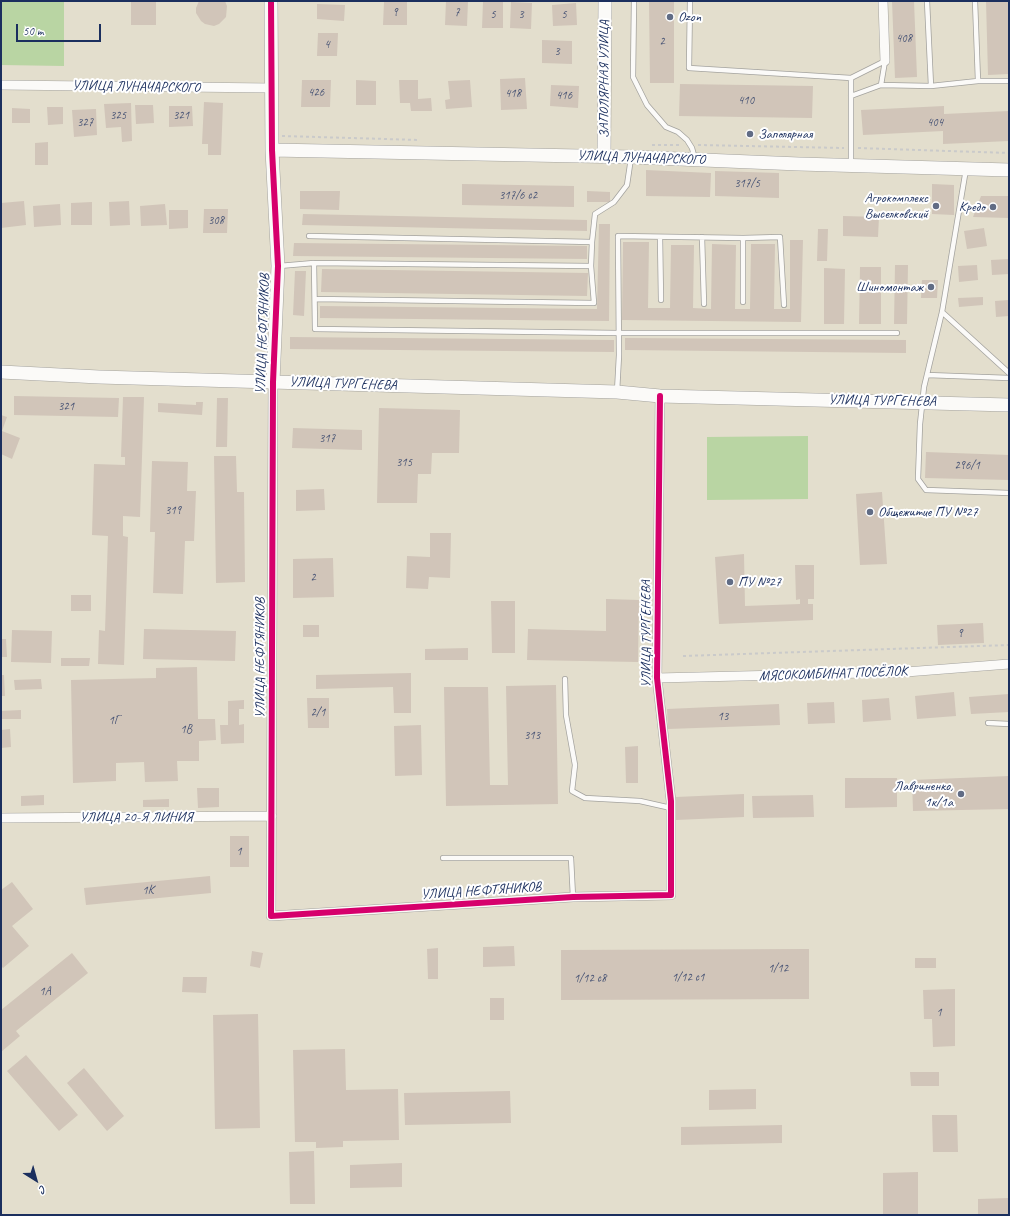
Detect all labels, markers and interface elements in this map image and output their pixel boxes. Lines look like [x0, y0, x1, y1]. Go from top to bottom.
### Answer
house number: 9 [392, 6, 398, 20]
house number: 7 [454, 6, 460, 20]
house number: 5 [490, 8, 496, 22]
house number: 3 [518, 8, 524, 22]
house number: 5 [561, 8, 567, 22]
place label: Ozon [678, 9, 701, 25]
marker: Ozon [665, 12, 675, 22]
scale bar [18, 16, 103, 42]
street label: ЗАПОЛЯРНАЯ УЛИЦА [596, 20, 612, 138]
text: 50 m [23, 23, 43, 39]
house number: 408 [896, 32, 912, 46]
house number: 2 [659, 35, 665, 49]
house number: 4 [324, 38, 330, 52]
house number: 3 [554, 45, 560, 59]
street label: УЛИЦА ЛУНАЧАРСКОГО [72, 77, 200, 97]
house number: 426 [308, 86, 324, 100]
house number: 418 [505, 87, 521, 101]
house number: 416 [556, 89, 572, 103]
house number: 410 [738, 94, 754, 108]
house number: 325 [110, 109, 126, 123]
house number: 321 [173, 109, 189, 123]
house number: 327 [77, 116, 93, 130]
house number: 404 [927, 116, 943, 130]
place label: Заполярная [758, 126, 812, 142]
marker: Заполярная [745, 129, 755, 139]
street label: УЛИЦА ЛУНАЧАРСКОГО [577, 147, 705, 169]
house number: 317/5 [734, 177, 760, 191]
house number: 317/6 с2 [499, 189, 537, 203]
place label: Агрокомплекс Выселковский [865, 190, 928, 222]
place label: Кредо [959, 199, 985, 215]
marker: Агрокомплекс Выселковский [931, 201, 941, 211]
marker: Кредо [988, 202, 998, 212]
house number: 308 [208, 214, 224, 228]
street label: УЛИЦА НЕФТЯНИКОВ [253, 273, 273, 395]
place label: Шиномонтаж [856, 279, 923, 295]
marker: Шиномонтаж [926, 282, 936, 292]
street label: УЛИЦА ТУРГЕНЕВА [289, 374, 397, 394]
street label: УЛИЦА ТУРГЕНЕВА [828, 392, 936, 410]
house number: 321 [58, 400, 74, 414]
house number: 317 [319, 432, 335, 446]
house number: 315 [396, 456, 412, 470]
house number: 296/1 [954, 459, 980, 473]
house number: 319 [165, 504, 181, 518]
place label: Общежитие ПУ №27 [878, 504, 978, 520]
marker: Общежитие ПУ №27 [865, 507, 875, 517]
house number: 2 [310, 571, 316, 585]
place label: ПУ №27 [738, 574, 781, 590]
marker: ПУ №27 [725, 577, 735, 587]
street label: УЛИЦА ТУРГЕНЕВА [638, 580, 654, 688]
street label: УЛИЦА НЕФТЯНИКОВ [252, 598, 268, 718]
house number: 9 [957, 627, 963, 641]
street label: МЯСОКОМБИНАТ ПОСЁЛОК [759, 663, 907, 685]
house number: 2/1 [311, 706, 325, 720]
house number: 13 [718, 710, 728, 724]
house number: 1Г [109, 714, 119, 728]
house number: 1В [180, 723, 192, 737]
house number: 313 [524, 729, 540, 743]
place label: Лавриненко, 1к/1а [894, 778, 953, 810]
marker: Лавриненко, 1к/1а [956, 789, 966, 799]
street label: УЛИЦА 20-Я ЛИНИЯ [79, 809, 193, 825]
house number: 1 [236, 845, 242, 859]
street label: УЛИЦА НЕФТЯНИКОВ [420, 878, 542, 904]
house number: 1К [142, 884, 154, 898]
house number: 1/12 [768, 962, 788, 976]
house number: 1/12 с1 [672, 971, 704, 985]
house number: 1/12 с8 [574, 972, 606, 986]
house number: 1А [39, 985, 51, 999]
house number: 1 [936, 1006, 942, 1020]
north arrow [16, 1160, 56, 1200]
text: С [37, 1182, 50, 1197]

